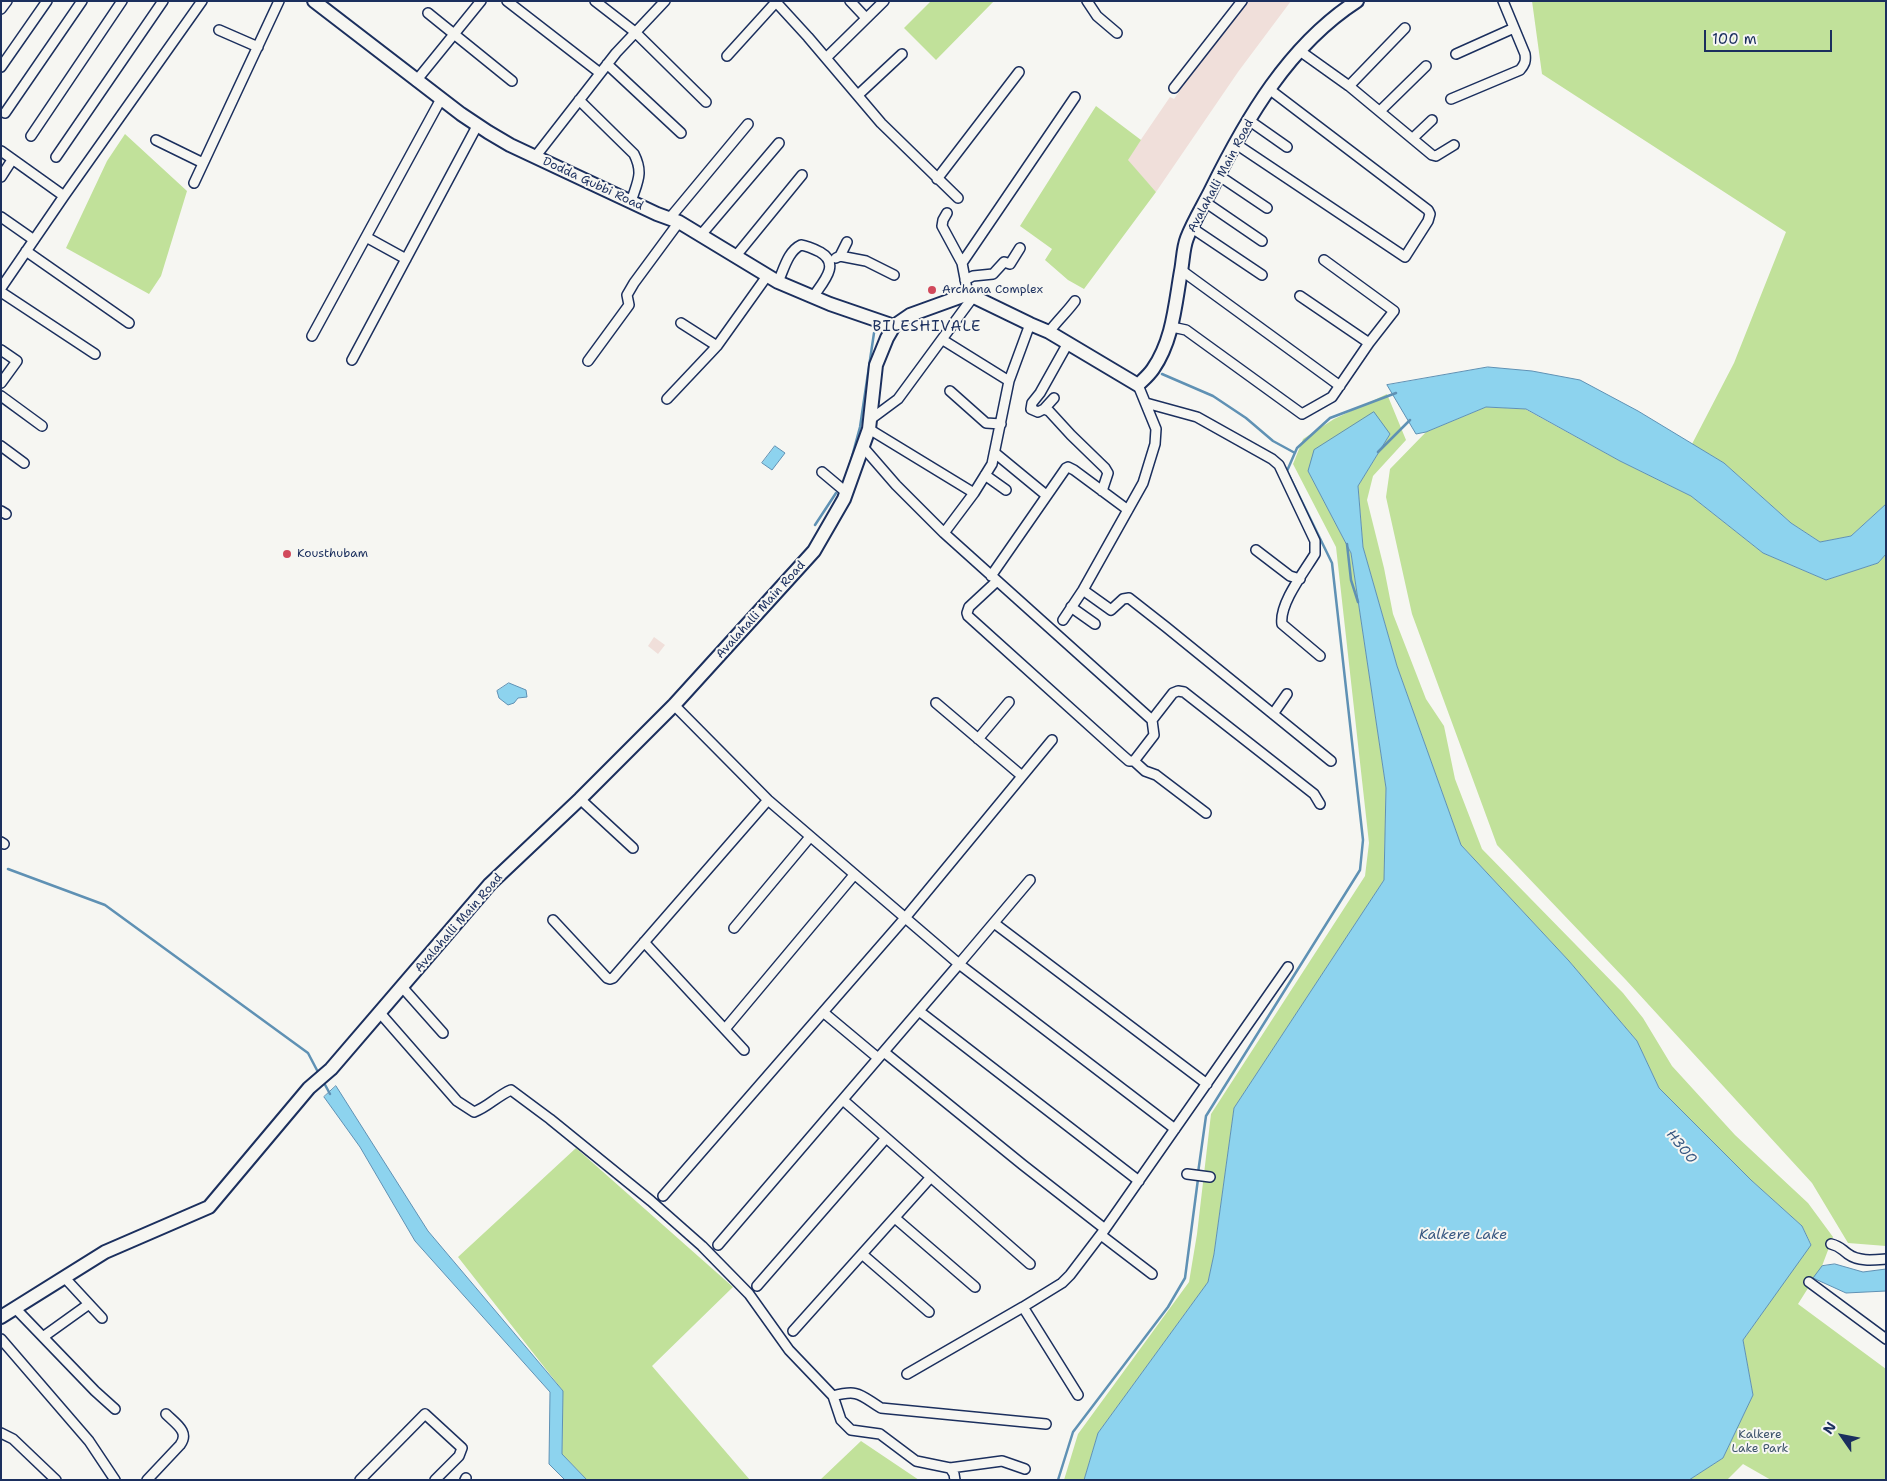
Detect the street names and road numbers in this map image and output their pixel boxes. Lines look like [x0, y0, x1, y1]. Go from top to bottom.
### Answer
street label: Avalahalli Main Road [1185, 117, 1257, 235]
street label: Dodda Gubbi Road [540, 154, 646, 214]
street label: Avalahalli Main Road [713, 558, 809, 662]
street label: Avalahalli Main Road [412, 871, 506, 975]

